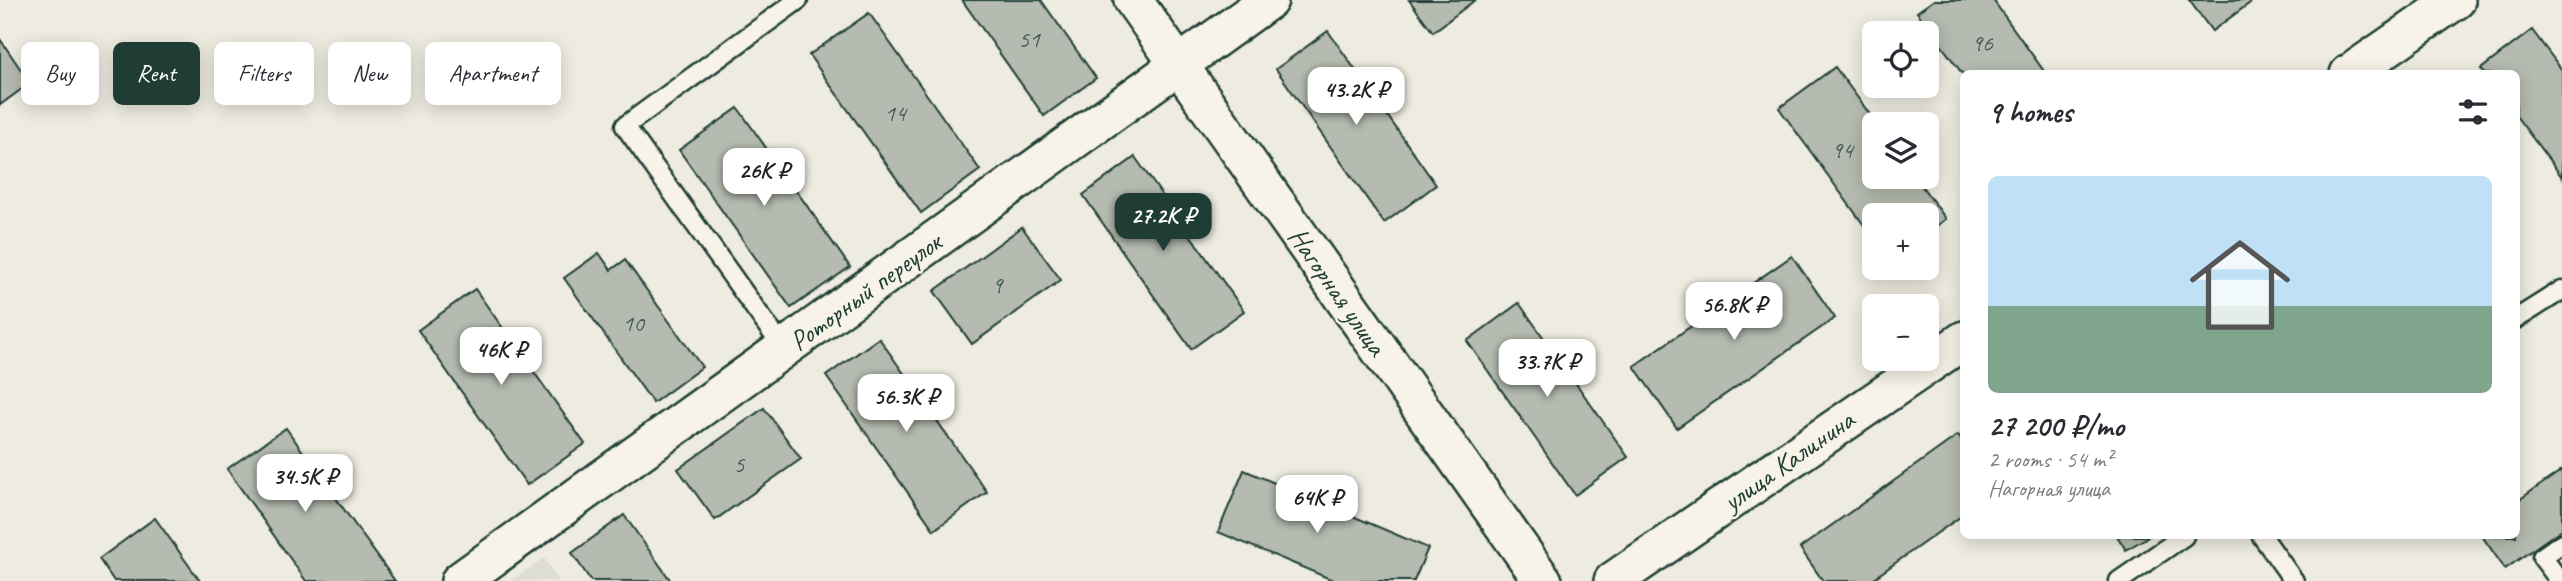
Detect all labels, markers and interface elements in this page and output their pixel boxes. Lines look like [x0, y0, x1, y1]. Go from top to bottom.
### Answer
map controls [1862, 21, 1939, 371]
button: locate [1862, 21, 1939, 98]
house number: 51 [1018, 24, 1041, 54]
house number: 96 [1971, 28, 1994, 58]
chip: Buy [21, 42, 99, 105]
chip: Rent [113, 42, 200, 105]
chip: Filters [214, 42, 314, 105]
chip: New [328, 42, 411, 105]
chip: Apartment [425, 42, 561, 105]
pin: 43.2K ₽ [1291, 68, 1421, 127]
text: 43.2K ₽ [1324, 75, 1388, 104]
text: 9 homes [1988, 93, 2072, 131]
icon: filters [2454, 93, 2492, 131]
house number: 14 [884, 98, 908, 128]
button: layers [1862, 112, 1939, 189]
house number: 94 [1831, 135, 1855, 165]
pin: 26K ₽ [715, 148, 813, 208]
text: 26K ₽ [739, 156, 789, 185]
pin: 27.2K ₽ [1098, 194, 1228, 253]
text: 27.2K ₽ [1131, 201, 1195, 230]
button: + [1862, 203, 1939, 280]
street label: Нагорная улица [1281, 220, 1396, 364]
icon: home [2177, 222, 2303, 348]
street label: Роторный переулок [782, 223, 950, 358]
house number: 9 [992, 270, 1005, 300]
pin: 56.8K ₽ [1669, 282, 1799, 342]
text: 56.8K ₽ [1702, 290, 1766, 319]
button: − [1862, 294, 1939, 371]
house number: 10 [622, 308, 646, 338]
pin: 46K ₽ [452, 328, 550, 387]
text: 46K ₽ [476, 335, 526, 364]
pin: 33.7K ₽ [1482, 340, 1612, 399]
text: 33.7K ₽ [1515, 347, 1579, 376]
pin: 56.3K ₽ [841, 374, 971, 434]
text: 56.3K ₽ [874, 382, 938, 411]
street label: улица Калинина [1714, 401, 1862, 520]
text: 27 200 ₽/mo [1988, 407, 2124, 445]
text: 2 rooms · 54 m² [1988, 445, 2112, 474]
house number: 5 [734, 449, 746, 479]
pin: 34.5K ₽ [240, 454, 370, 514]
text: 34.5K ₽ [273, 462, 337, 491]
text: Нагорная улица [1988, 474, 2110, 503]
pin: 64K ₽ [1268, 476, 1366, 535]
text: 64K ₽ [1292, 483, 1342, 512]

